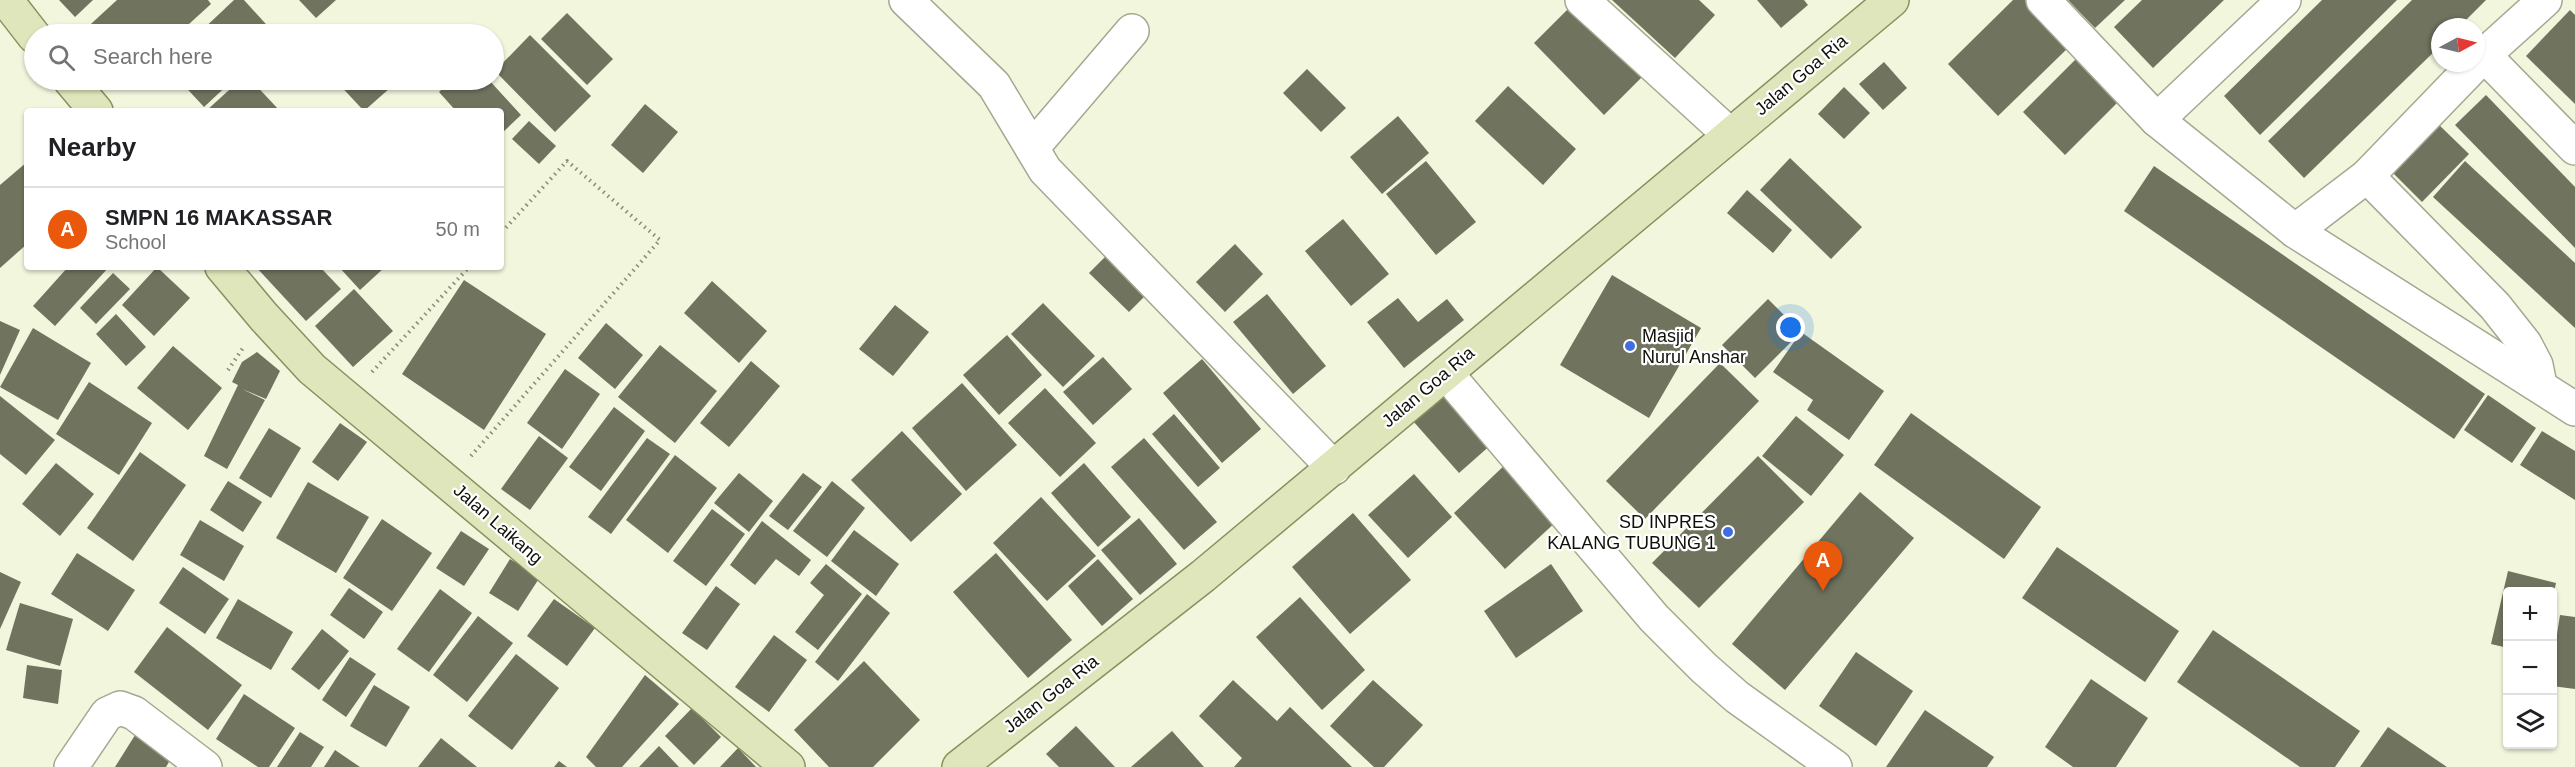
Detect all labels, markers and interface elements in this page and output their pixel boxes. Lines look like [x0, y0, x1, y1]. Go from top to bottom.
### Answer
north arrow [2431, 18, 2485, 72]
search box [24, 24, 504, 90]
street label: Jalan Goa Ria [1751, 30, 1852, 119]
icon: search [45, 41, 78, 74]
text: Search here [93, 44, 213, 69]
text: Nearby [48, 132, 136, 162]
text: SMPN 16 MAKASSAR [105, 205, 332, 230]
text: A [60, 218, 75, 240]
text: 50 m [436, 218, 480, 240]
text: School [105, 231, 166, 253]
your location [1776, 313, 1805, 342]
place label: Masjid Nurul Anshar [1642, 326, 1746, 367]
marker: Masjid Nurul Anshar [1623, 339, 1637, 353]
street label: Jalan Goa Ria [1378, 342, 1479, 431]
street label: Jalan Laikang [450, 480, 546, 568]
place label: SD INPRES KALANG TUBUNG 1 [1547, 512, 1716, 553]
marker: SD INPRES KALANG TUBUNG 1 [1721, 525, 1735, 539]
pin: A [1804, 542, 1842, 591]
map controls [2503, 587, 2557, 749]
button: + [2503, 587, 2557, 641]
button: − [2503, 641, 2557, 695]
street label: Jalan Goa Ria [1000, 650, 1103, 737]
button: layers [2503, 695, 2557, 749]

